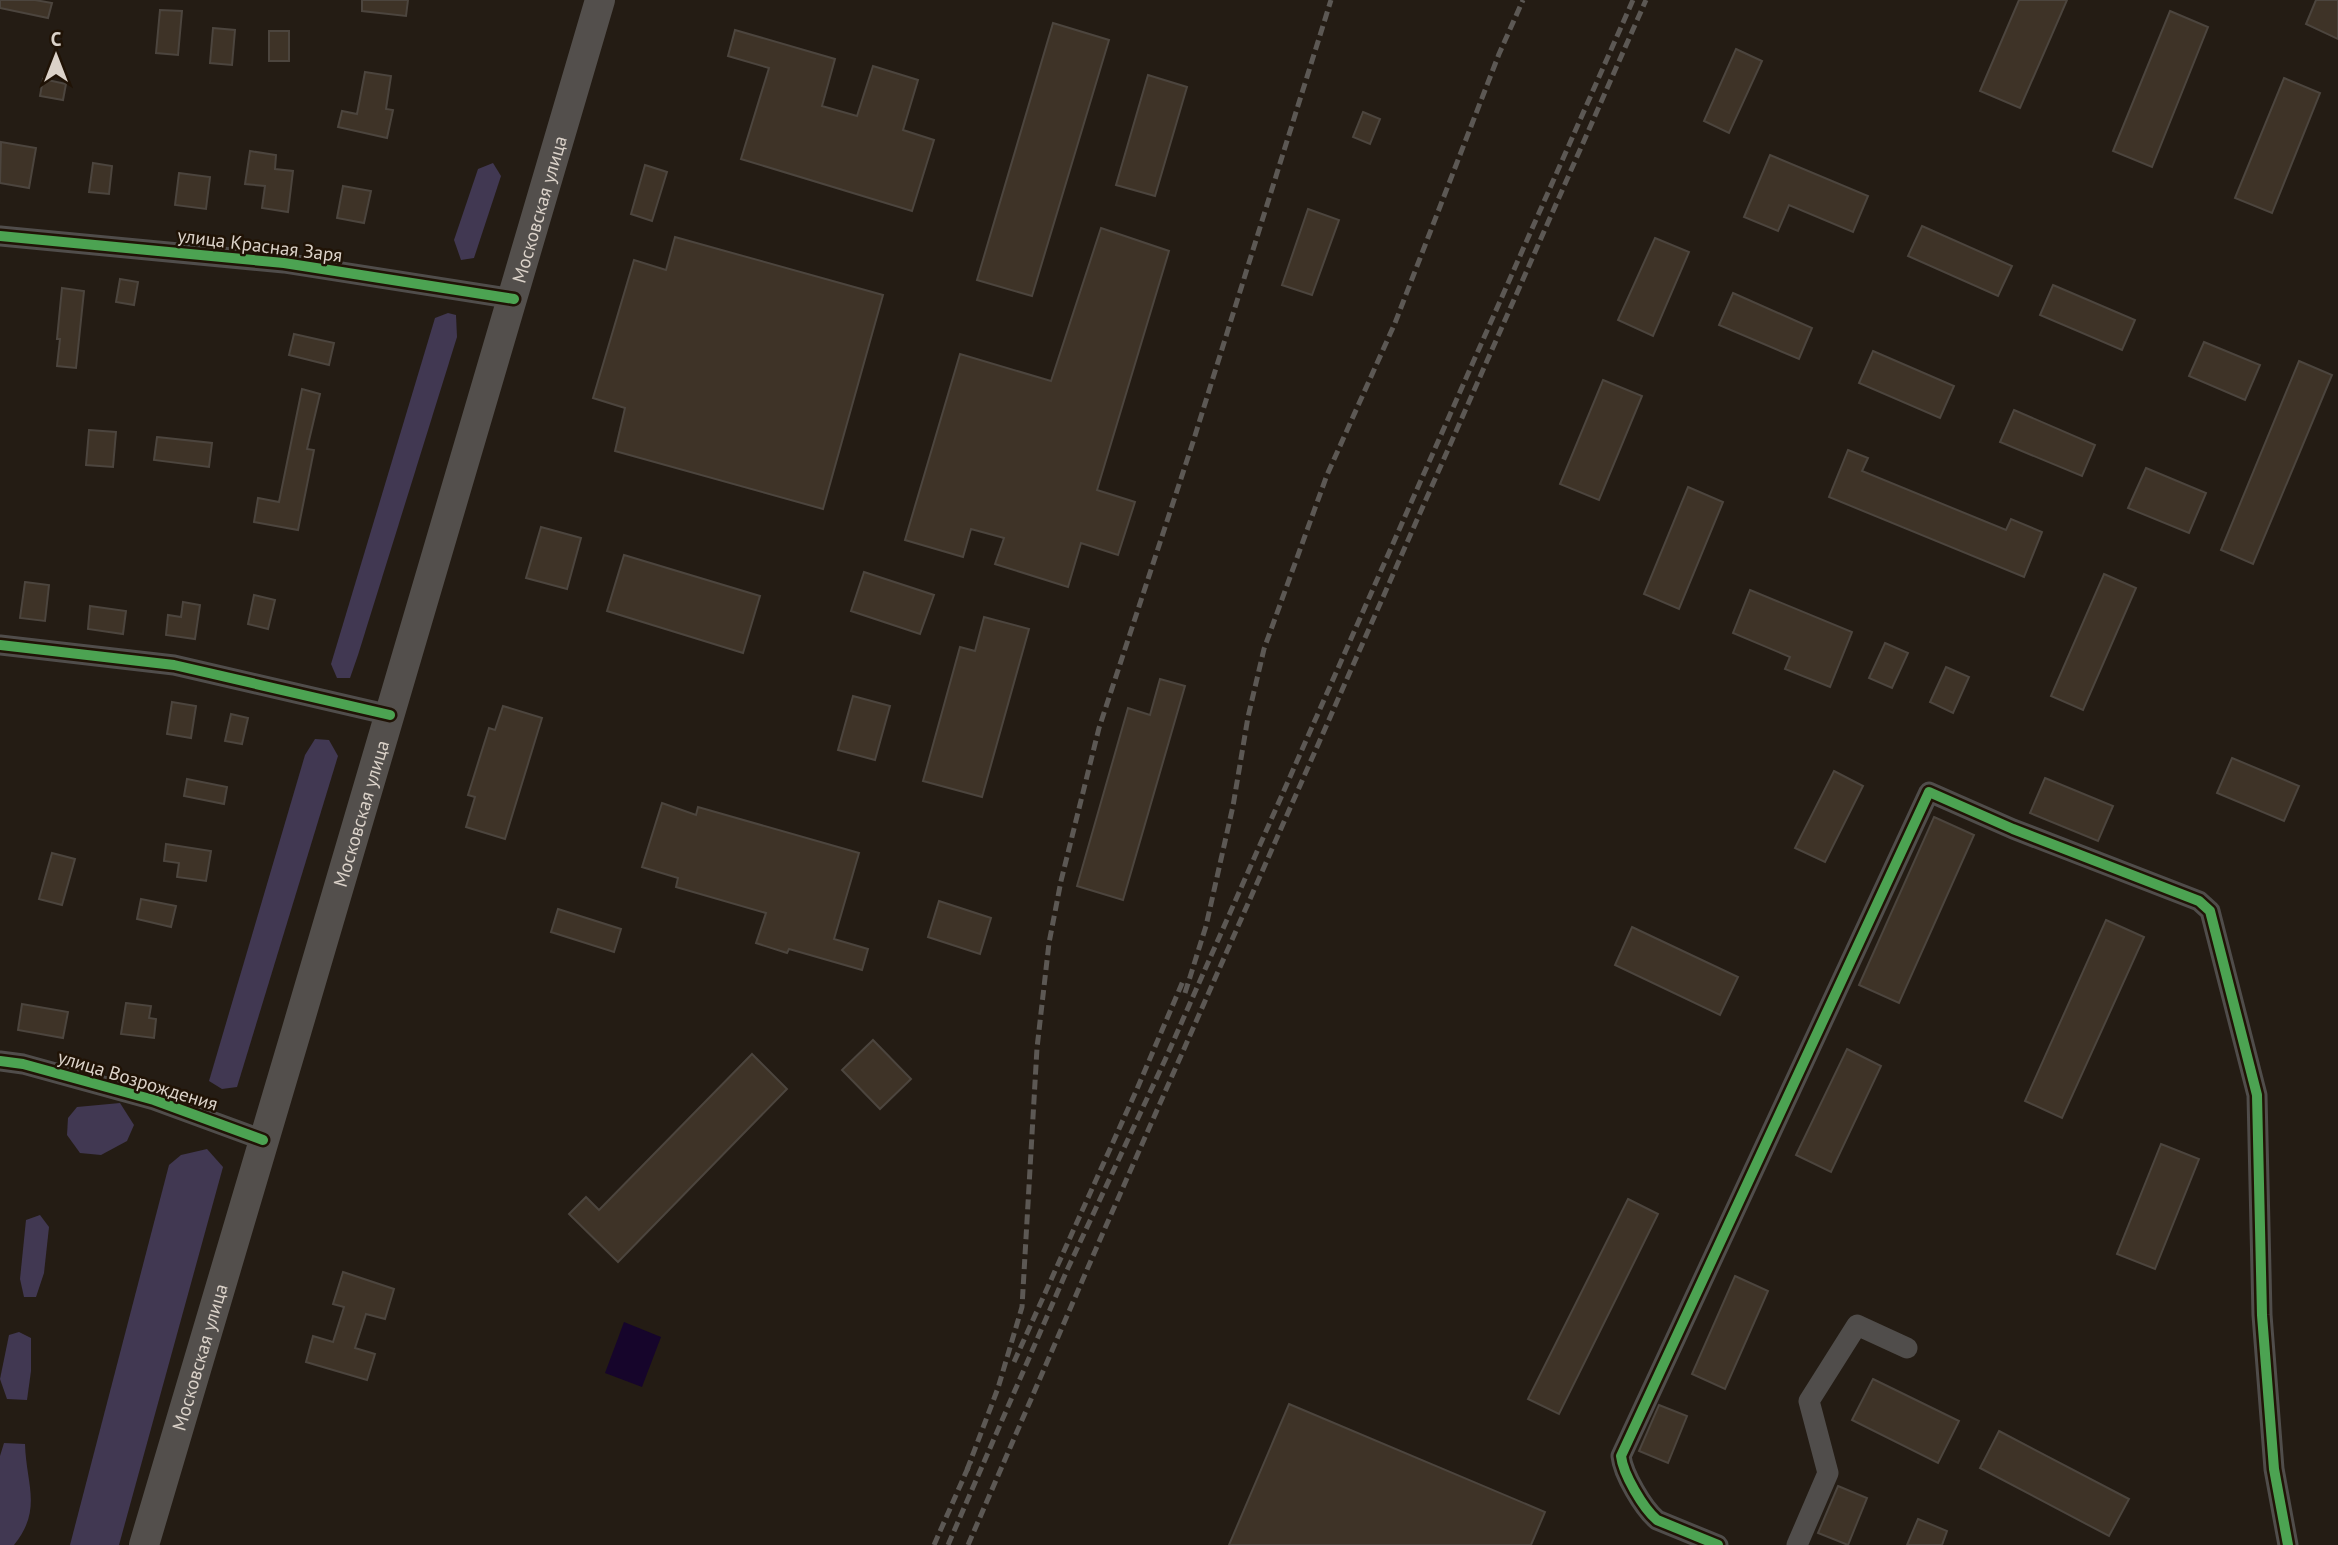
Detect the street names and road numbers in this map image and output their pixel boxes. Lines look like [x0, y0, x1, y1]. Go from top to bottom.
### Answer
street label: Московская улица [506, 133, 572, 286]
street label: улица Красная Заря [176, 223, 344, 267]
street label: Московская улица [328, 737, 394, 890]
street label: улица Возрождения [55, 1044, 221, 1116]
street label: Московская улица [167, 1281, 233, 1433]

